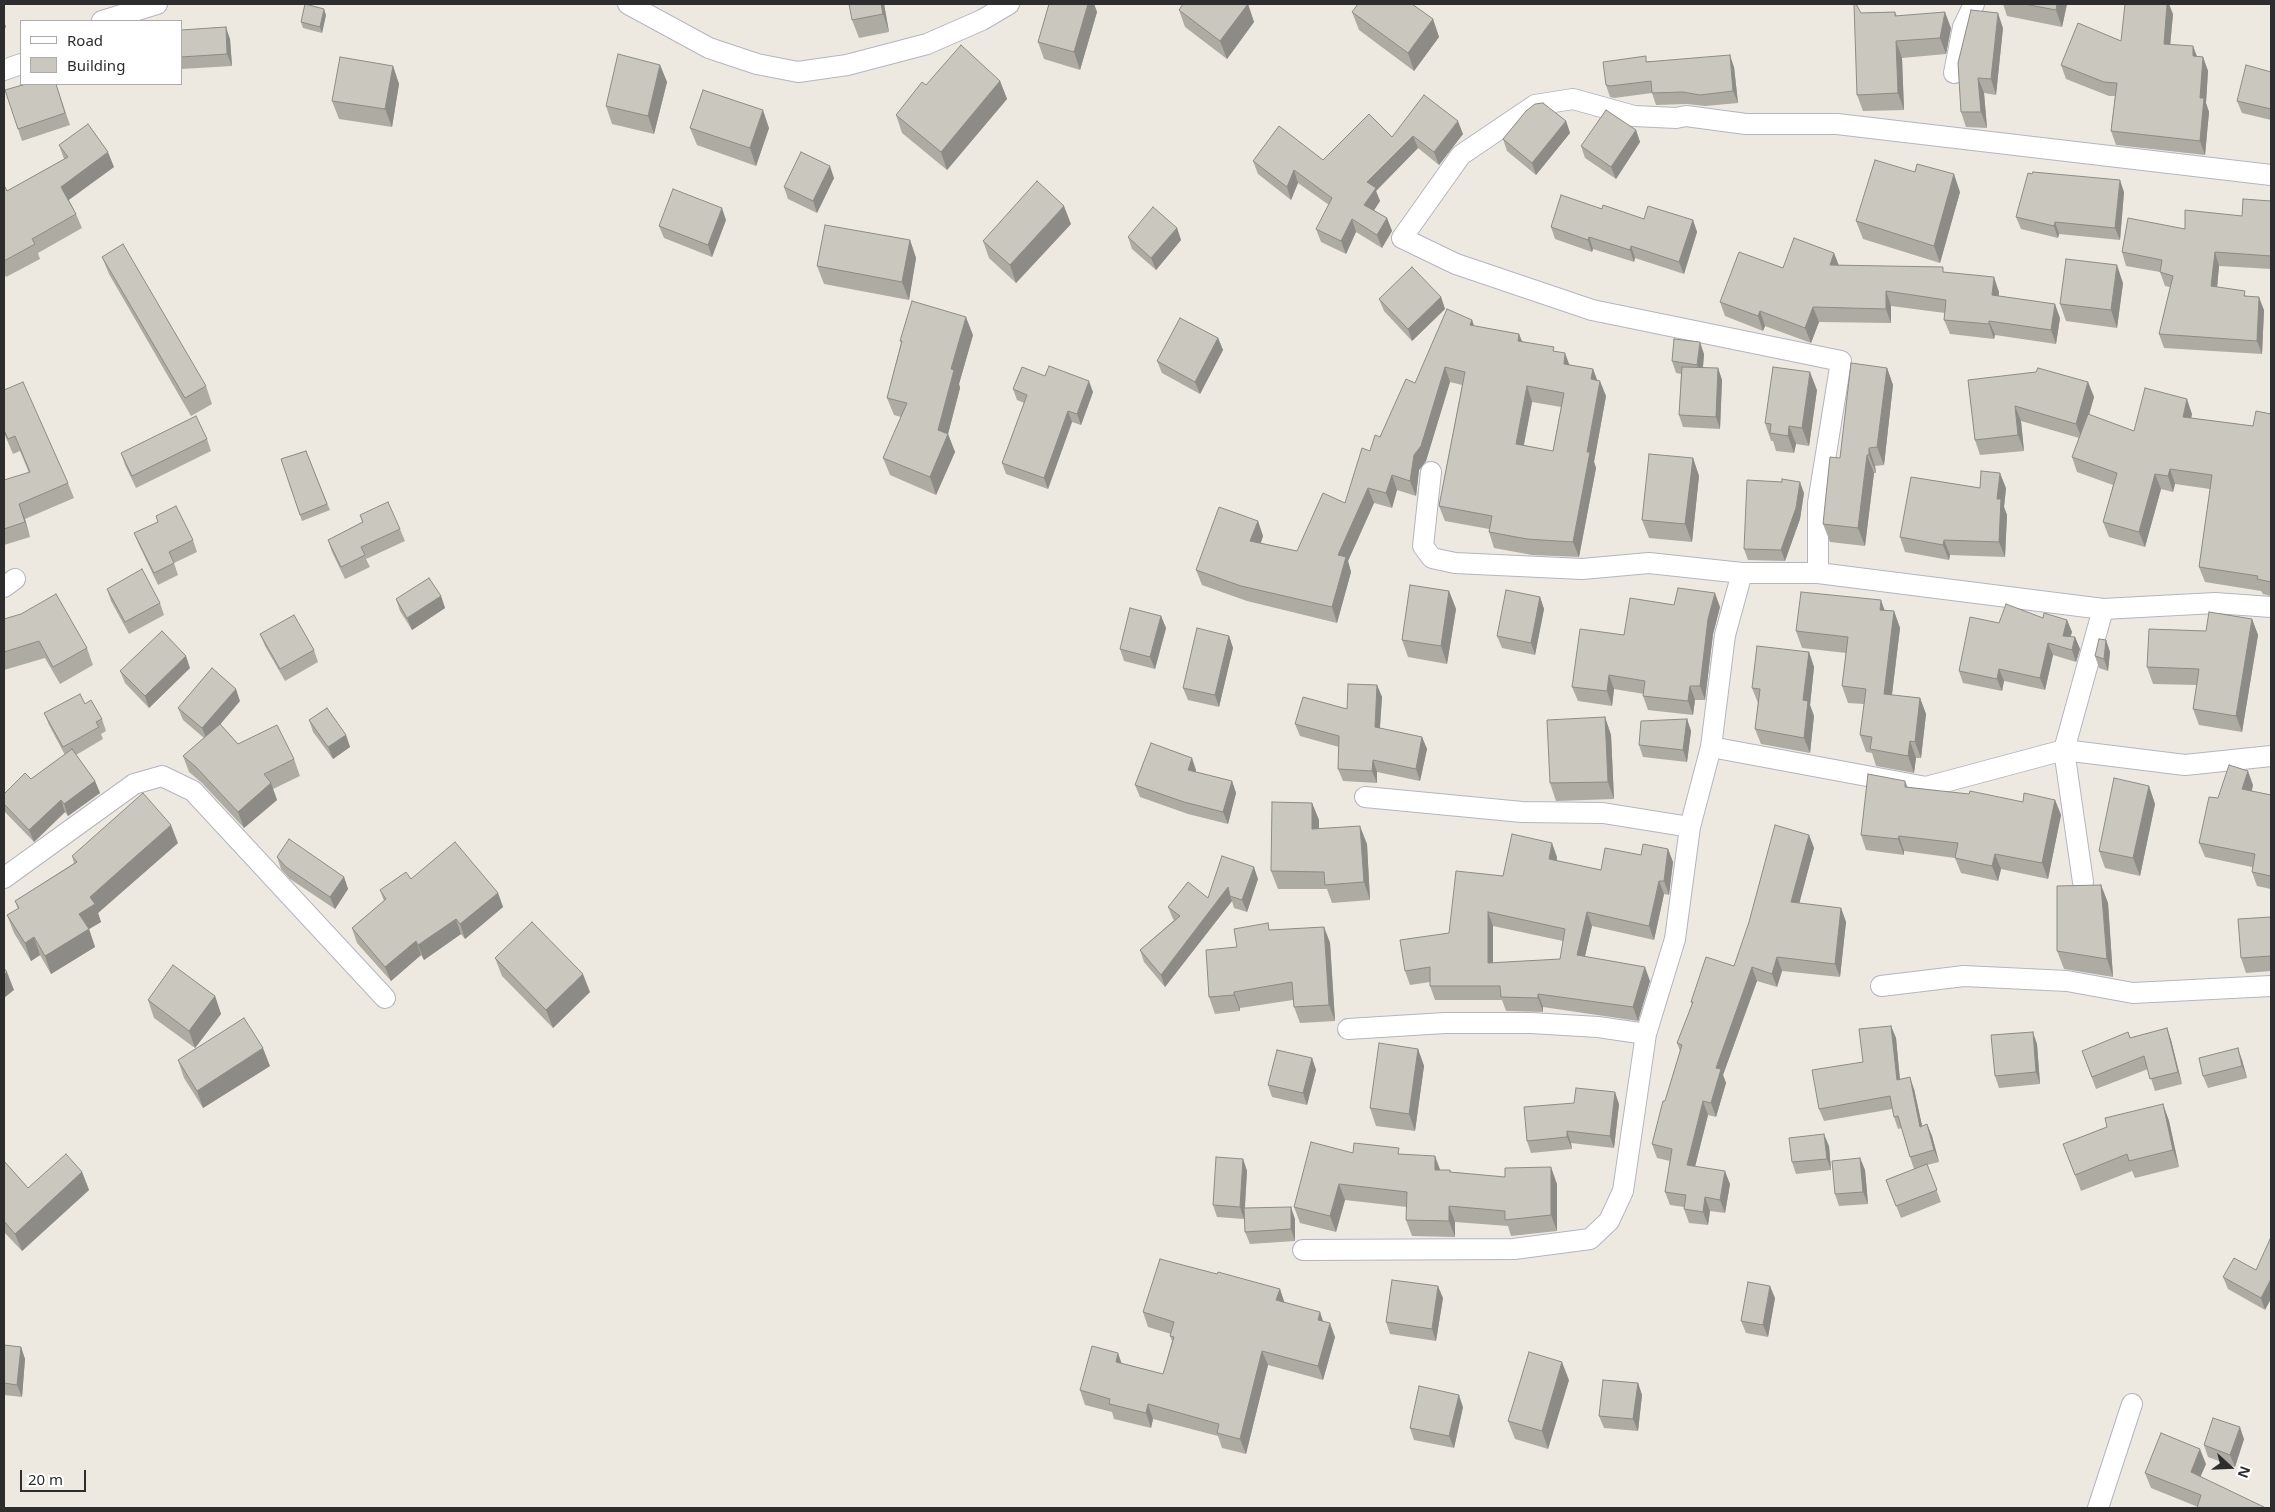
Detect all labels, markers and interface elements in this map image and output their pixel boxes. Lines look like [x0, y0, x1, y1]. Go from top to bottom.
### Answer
legend [20, 20, 182, 85]
text: Road [67, 30, 103, 50]
text: Building [67, 55, 125, 75]
north arrow [2205, 1442, 2255, 1492]
scale bar [22, 1460, 89, 1492]
text: N [2234, 1464, 2255, 1481]
text: 20 m [28, 1469, 63, 1489]

